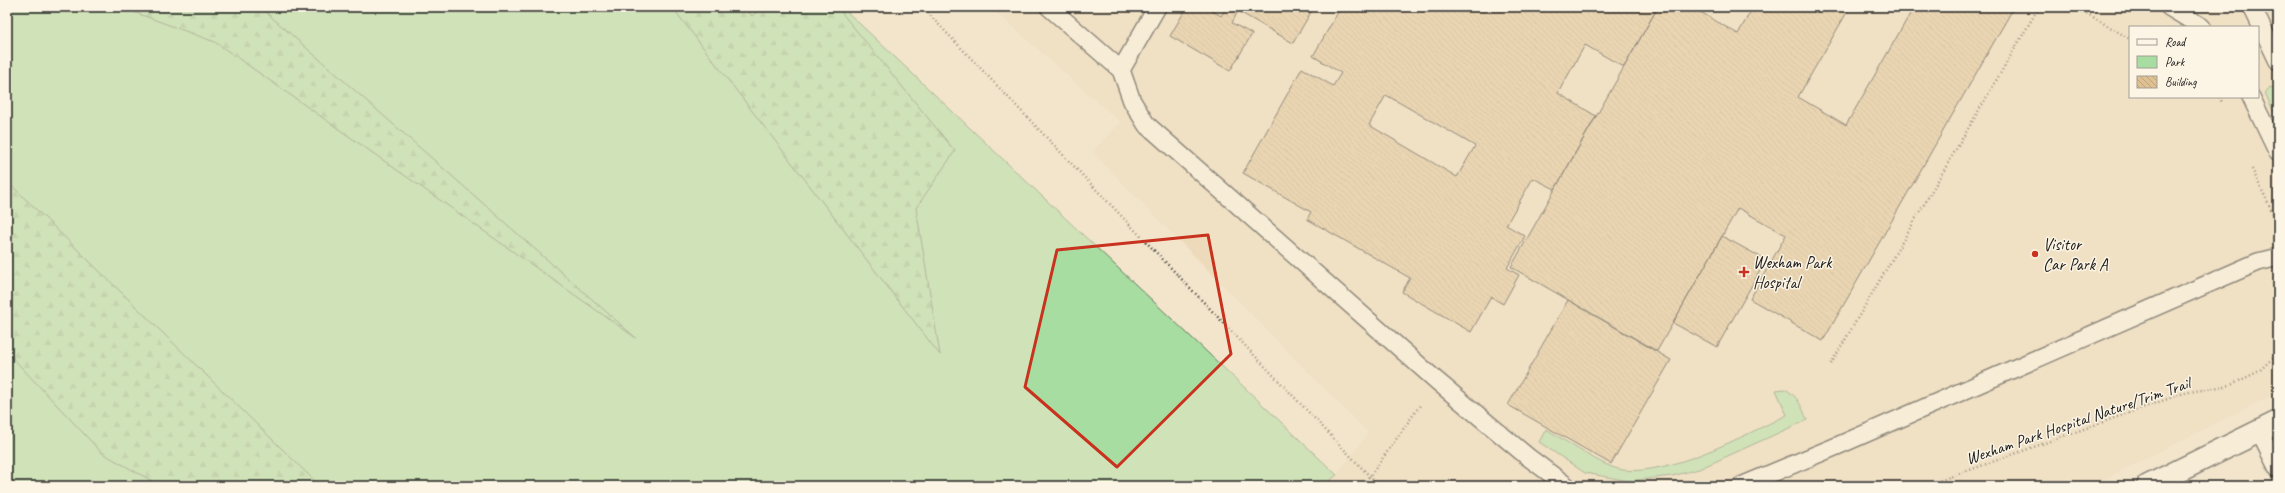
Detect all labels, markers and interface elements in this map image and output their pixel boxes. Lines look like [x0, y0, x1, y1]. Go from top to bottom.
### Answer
legend [2129, 26, 2259, 98]
text: Road [2165, 34, 2187, 50]
text: Park [2165, 54, 2186, 70]
text: Building [2165, 74, 2197, 90]
place label: Visitor Car Park A [2043, 234, 2109, 275]
marker: Visitor Car Park A [2030, 249, 2040, 259]
place label: Wexham Park Hospital [1753, 252, 1833, 293]
marker: Wexham Park Hospital [1738, 266, 1750, 278]
street label: Wexham Park Hospital Nature/Trim Trail [1963, 372, 2196, 469]

